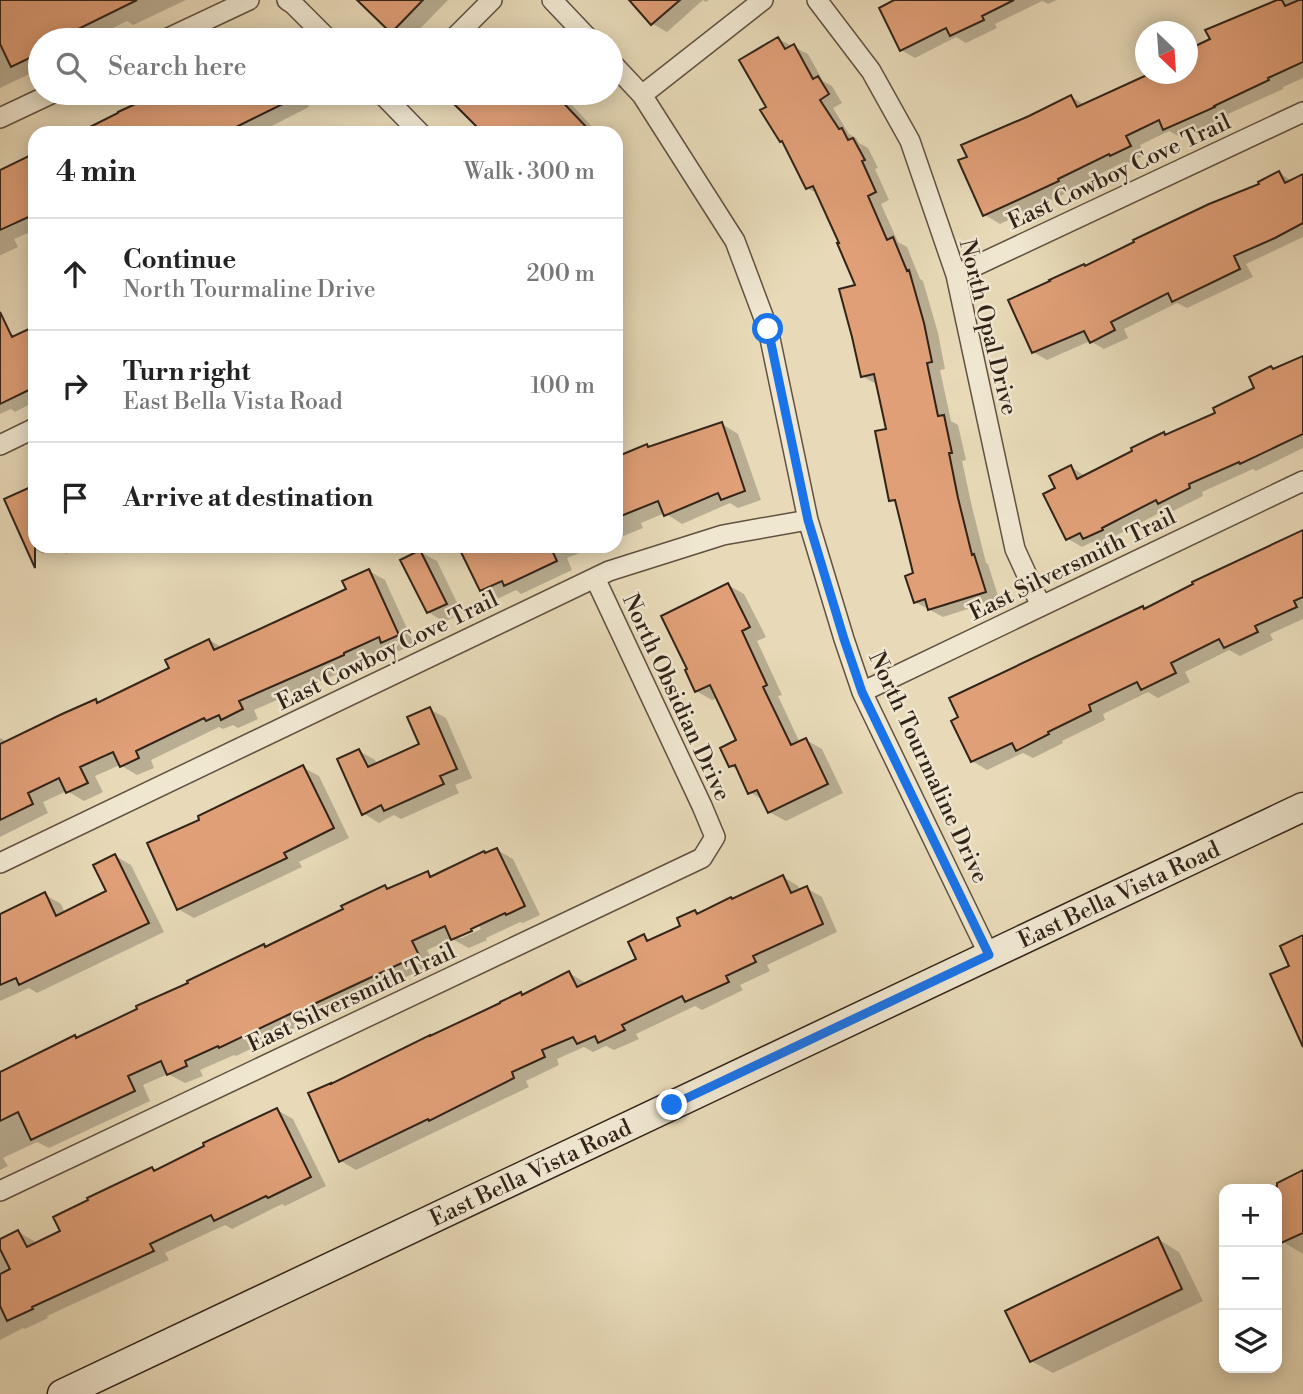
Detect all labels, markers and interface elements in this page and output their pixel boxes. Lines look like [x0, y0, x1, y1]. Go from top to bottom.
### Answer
north arrow [1135, 21, 1198, 84]
search box [28, 28, 623, 105]
icon: search [52, 48, 90, 86]
text: Search here [108, 51, 247, 83]
street label: East Cowboy Cove Trail [1003, 108, 1236, 236]
text: 4 min [56, 153, 136, 191]
text: Walk · 300 m [464, 158, 595, 186]
street label: North Opal Drive [953, 236, 1023, 418]
text: Continue [123, 244, 236, 276]
icon: ahead [56, 255, 94, 293]
text: 200 m [527, 260, 595, 288]
text: North Tourmaline Drive [123, 276, 376, 304]
route start [752, 313, 783, 344]
text: Turn right [123, 356, 251, 388]
icon: right [56, 367, 94, 405]
text: 100 m [530, 372, 595, 400]
text: East Bella Vista Road [123, 388, 343, 416]
icon: arrive [56, 479, 94, 517]
text: Arrive at destination [123, 482, 373, 514]
street label: East Silversmith Trail [964, 503, 1181, 627]
street label: East Cowboy Cove Trail [272, 585, 503, 717]
street label: North Obsidian Drive [616, 589, 736, 805]
street label: North Tourmaline Drive [862, 647, 994, 888]
street label: East Bella Vista Road [1014, 835, 1225, 955]
street label: East Silversmith Trail [243, 937, 460, 1058]
route end [656, 1089, 687, 1120]
street label: East Bella Vista Road [425, 1114, 636, 1233]
map controls [1219, 1184, 1282, 1373]
button: + [1219, 1184, 1282, 1247]
button: − [1219, 1247, 1282, 1310]
button: layers [1219, 1310, 1282, 1373]

